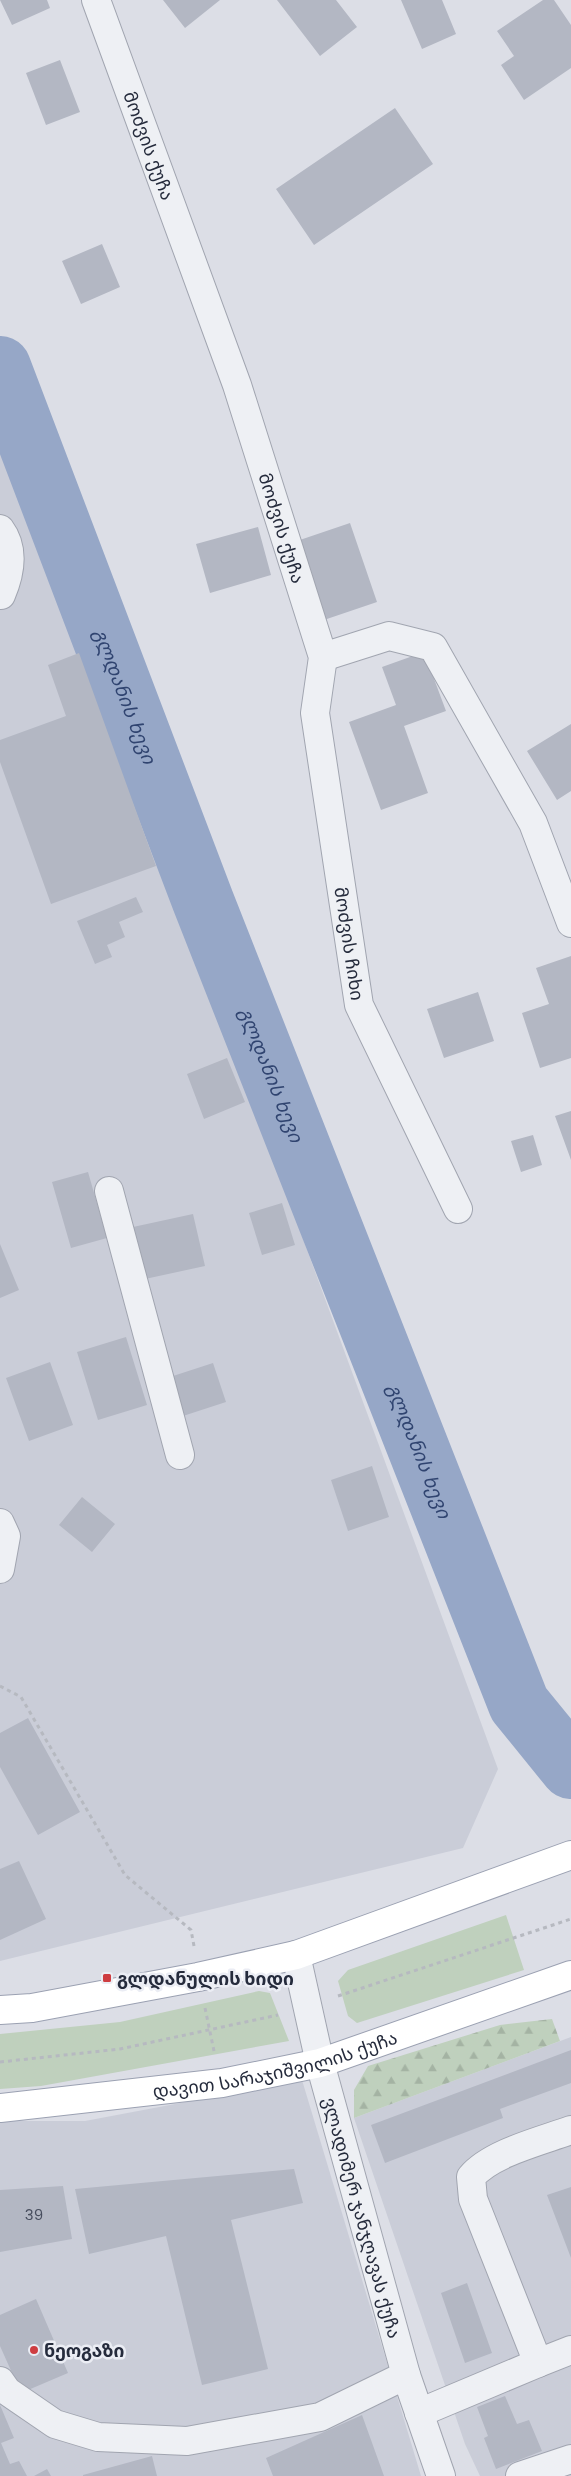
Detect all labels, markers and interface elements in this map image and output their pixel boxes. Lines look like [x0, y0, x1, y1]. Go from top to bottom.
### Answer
street label: მოძვის ქუჩა [118, 88, 181, 204]
street label: მოძვის ქუჩა [253, 470, 311, 586]
water label: გლდანის ხევი [87, 625, 163, 768]
street label: მოძვის ჩიხი [329, 885, 371, 1002]
water label: გლდანის ხევი [233, 1004, 310, 1147]
water label: გლდანის ხევი [381, 1379, 458, 1523]
place label: გლდანულის ხიდი [117, 1966, 294, 1991]
marker: გლდანულის ხიდი [101, 1972, 113, 1984]
street label: დავით სარაჯიშვილის ქუჩა [151, 2024, 401, 2103]
street label: ვლადიმერ ჯანჯღავას ქუჩა [317, 2094, 408, 2341]
house number: 39 [25, 2204, 43, 2225]
place label: ნეოგაზი [44, 2338, 124, 2363]
marker: ნეოგაზი [28, 2344, 40, 2356]

